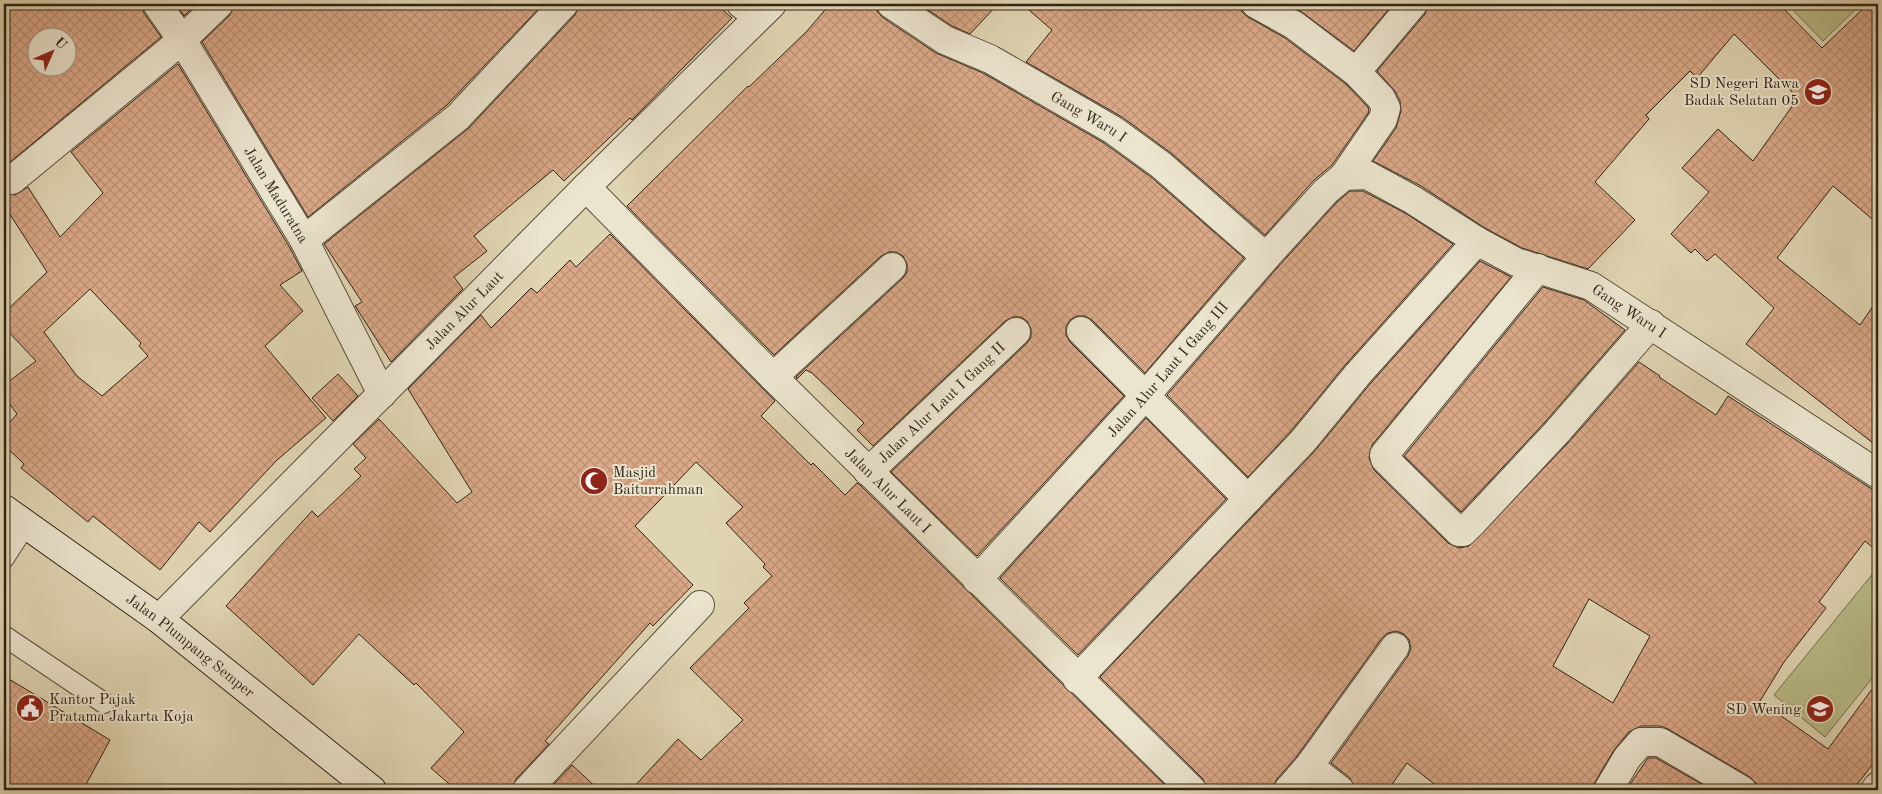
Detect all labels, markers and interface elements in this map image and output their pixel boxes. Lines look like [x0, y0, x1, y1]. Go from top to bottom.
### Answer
north arrow [28, 28, 78, 78]
text: U [52, 35, 69, 52]
place label: SD Negeri Rawa Badak Selatan 05 [1684, 77, 1800, 109]
school or university icon: SD Negeri Rawa Badak Selatan 05 [1803, 77, 1833, 107]
street label: Gang Waru I [1048, 90, 1129, 146]
street label: Jalan Maduratna [240, 145, 310, 247]
street label: Jalan Alur Laut [423, 269, 507, 354]
street label: Gang Waru I [1588, 283, 1668, 342]
street label: Jalan Alur Laut I Gang III [1105, 300, 1232, 441]
street label: Jalan Alur Laut I Gang II [876, 340, 1009, 467]
street label: Jalan Alur Laut I [841, 446, 933, 537]
mosque icon: Masjid Baiturrahman [579, 466, 609, 496]
place label: Masjid Baiturrahman [613, 466, 703, 498]
street label: Jalan Plumpang Semper [123, 592, 256, 701]
public building icon: Kantor Pajak Pratama Jakarta Koja [15, 693, 45, 723]
place label: Kantor Pajak Pratama Jakarta Koja [49, 693, 194, 725]
school or university icon: SD Wening [1805, 694, 1835, 724]
place label: SD Wening [1726, 703, 1801, 718]

